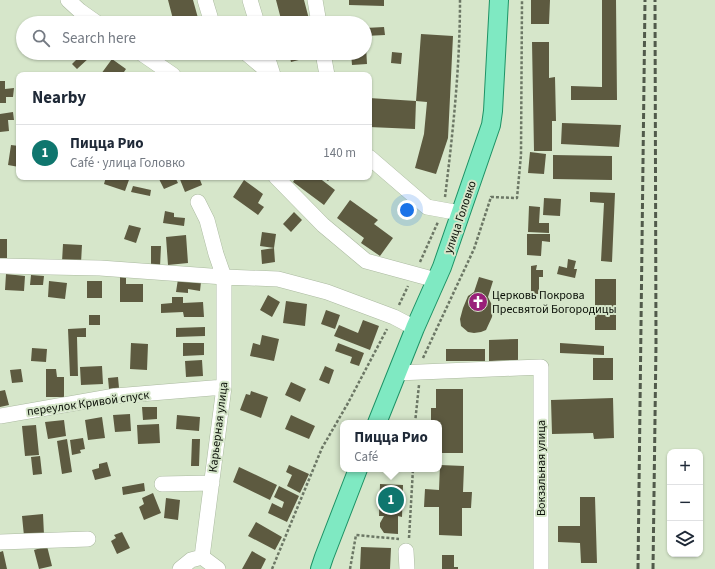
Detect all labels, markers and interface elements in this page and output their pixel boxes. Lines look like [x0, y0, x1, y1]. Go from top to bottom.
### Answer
search box [16, 16, 372, 60]
icon: search [30, 27, 52, 49]
text: Search here [62, 28, 136, 49]
text: Nearby [32, 86, 86, 110]
text: Пицца Рио [70, 133, 144, 154]
text: 1 [42, 144, 48, 162]
text: 140 m [323, 144, 356, 162]
text: Café · улица Головко [70, 154, 185, 172]
street label: улица Головко [440, 178, 481, 256]
your location [397, 200, 417, 220]
place label: Церковь Покрова Пресвятой Богородицы [492, 287, 617, 318]
church icon: Церковь Покрова Пресвятой Богородицы [467, 291, 489, 313]
street label: Карьерная улица [205, 381, 232, 473]
street label: переулок Кривой спуск [26, 386, 150, 420]
popup [340, 420, 442, 472]
street label: Вокзальная улица [533, 420, 550, 516]
text: Пицца Рио [354, 427, 428, 448]
text: Café [354, 448, 378, 466]
map controls [667, 449, 703, 557]
button: + [667, 449, 703, 485]
pin: 1 [378, 485, 404, 515]
button: − [667, 485, 703, 521]
button: layers [667, 521, 703, 557]

